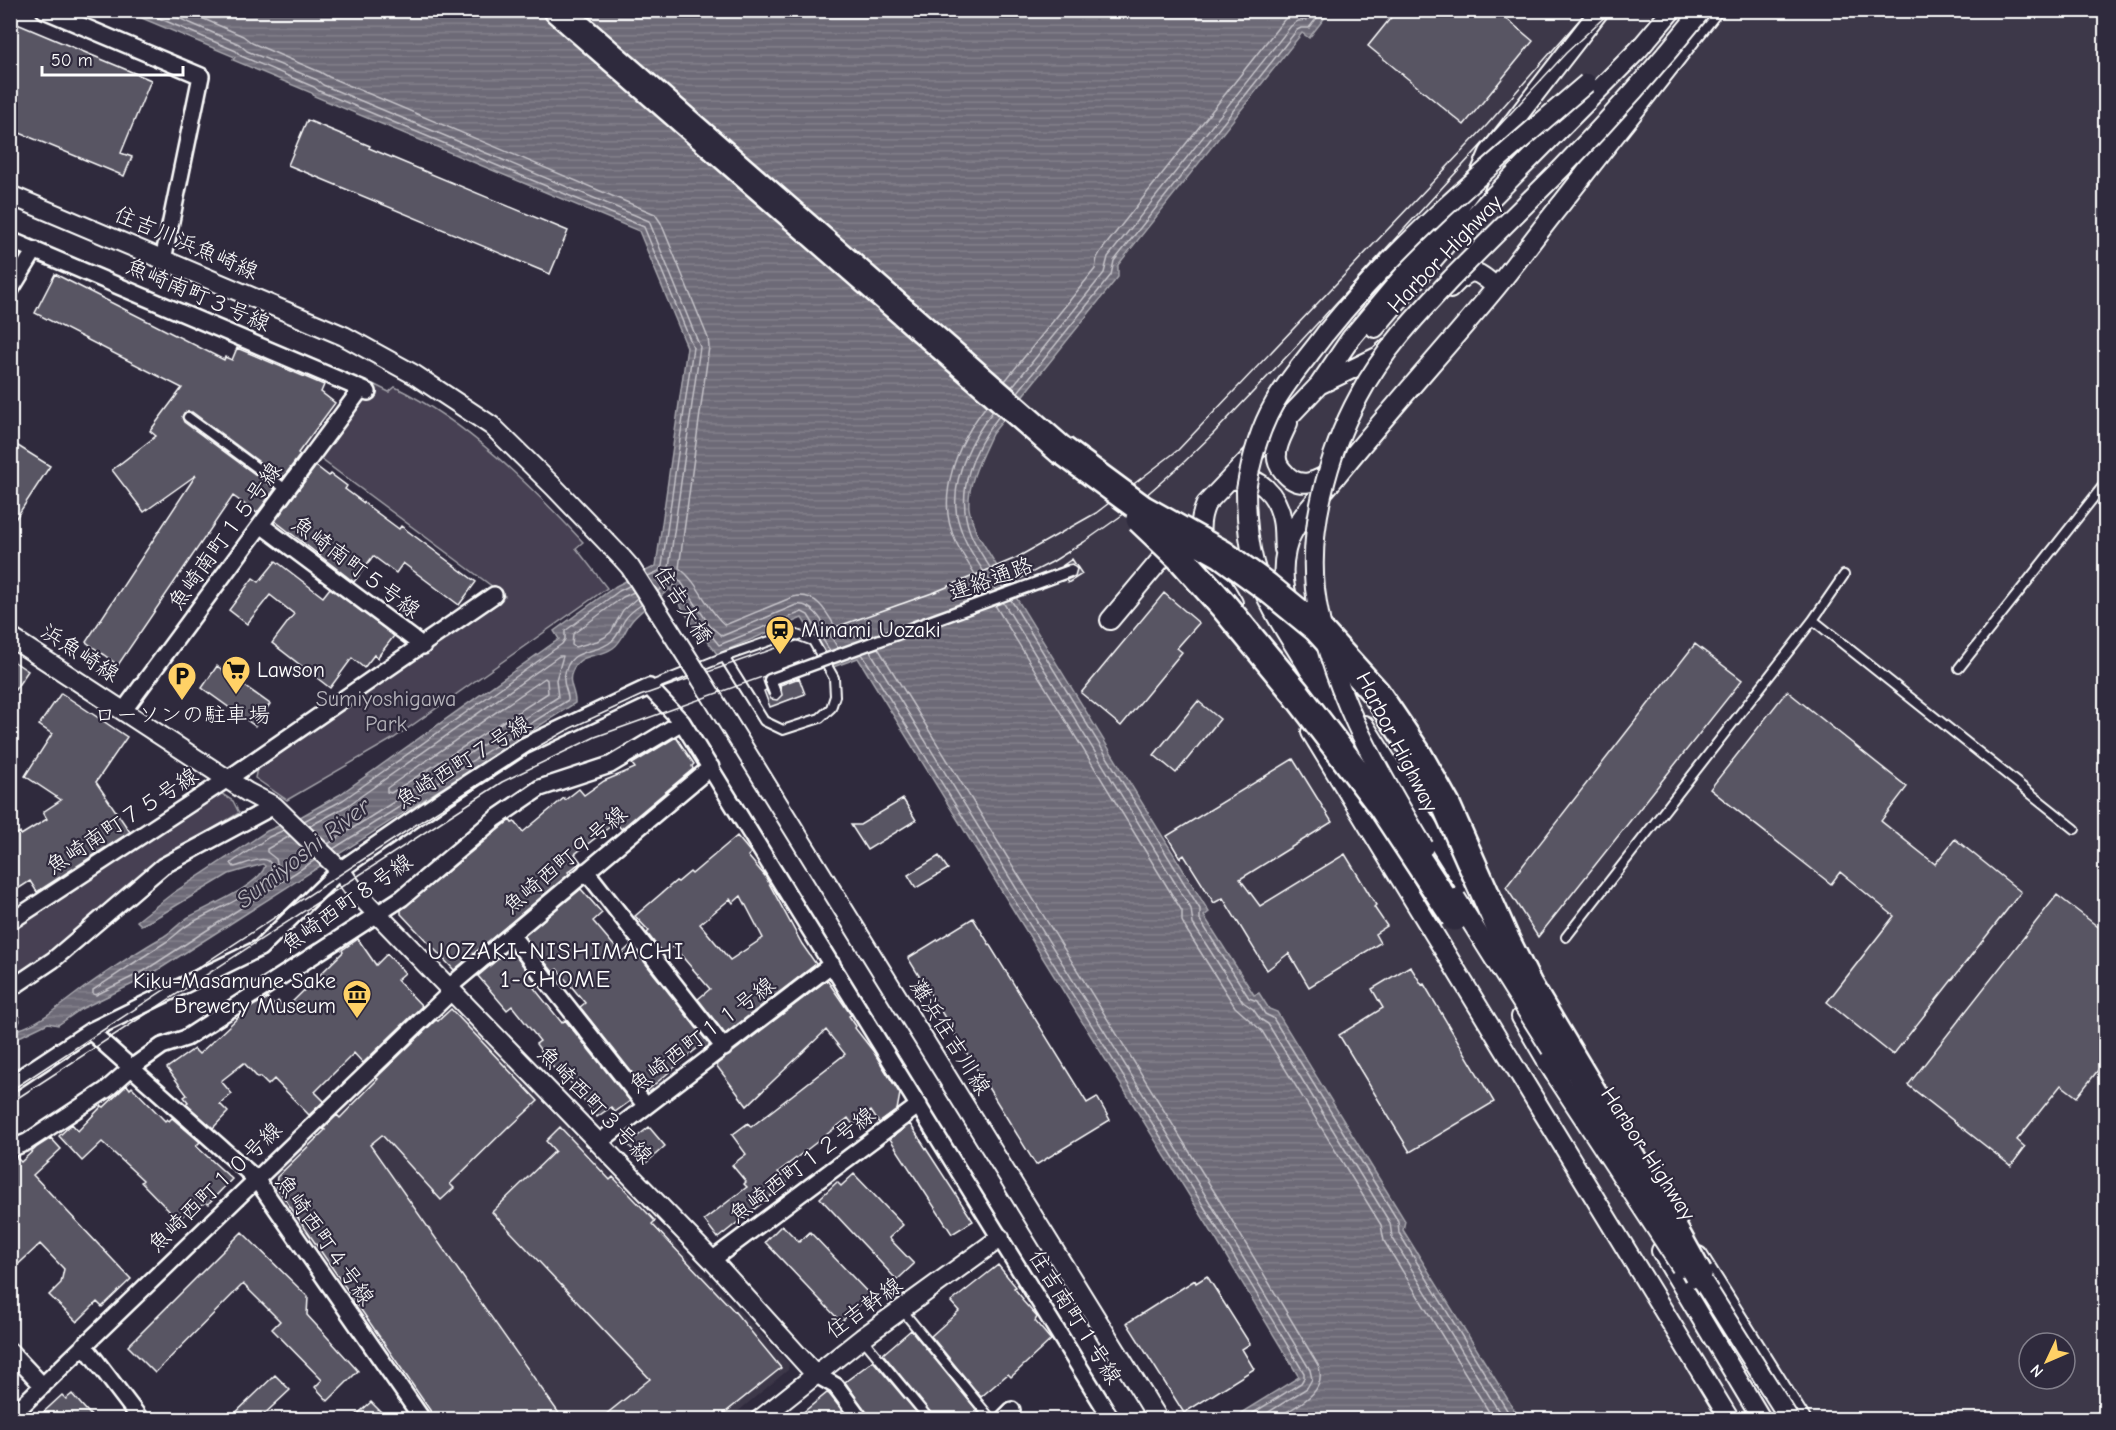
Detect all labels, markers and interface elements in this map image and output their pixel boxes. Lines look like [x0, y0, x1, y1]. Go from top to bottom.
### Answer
scale bar [42, 39, 183, 77]
text: 50 m [51, 50, 93, 71]
street label: Harbor Highway [1382, 190, 1508, 318]
street label: 住吉川浜魚崎線 [110, 201, 262, 285]
street label: 魚崎南町３号線 [122, 253, 274, 337]
street label: 魚崎南町１５号線 [163, 457, 287, 615]
street label: 魚崎南町５号線 [287, 510, 425, 624]
street label: 連絡通路 [945, 552, 1037, 606]
street label: 住𠮷大橋 [649, 561, 717, 649]
station icon: Minami Uozaki [764, 614, 796, 656]
place label: Minami Uozaki [801, 617, 941, 643]
street label: 浜魚崎線 [36, 618, 124, 688]
supermarket icon: Lawson [220, 654, 252, 696]
place label: Lawson [257, 657, 325, 683]
parking icon: ローソンの駐車場 [166, 660, 198, 702]
street label: Harbor Highway [1351, 668, 1444, 817]
park label: Sumiyoshigawa Park [316, 686, 456, 737]
place label: ローソンの駐車場 [94, 702, 270, 728]
street label: 魚崎西町７号線 [391, 710, 535, 814]
street label: 魚崎南町７５号線 [41, 762, 203, 880]
water label: Sumiyoshi River [231, 791, 377, 914]
street label: 魚崎西町９号線 [498, 801, 632, 919]
street label: 魚崎西町８号線 [276, 848, 418, 958]
district label: UOZAKI-NISHIMACHI 1-CHOME [427, 937, 685, 993]
place label: Kiku-Masamune Sake Brewery Museum [133, 968, 336, 1019]
street label: 魚崎西町１１号線 [624, 972, 780, 1098]
street label: 灘浜住吉川線 [904, 974, 996, 1100]
museum icon: Kiku-Masamune Sake Brewery Museum [341, 978, 373, 1020]
street label: 魚崎西町３号線 [532, 1041, 658, 1169]
street label: Harbor Highway [1595, 1082, 1701, 1226]
street label: 魚崎西町１２号線 [724, 1102, 880, 1228]
street label: 魚崎西町１０号線 [143, 1117, 287, 1257]
street label: 魚崎西町４号線 [270, 1169, 380, 1311]
street label: 住吉南町１号線 [1023, 1245, 1127, 1389]
street label: 住吉幹線 [821, 1272, 907, 1344]
north arrow [2017, 1331, 2077, 1391]
text: N [2027, 1361, 2047, 1381]

